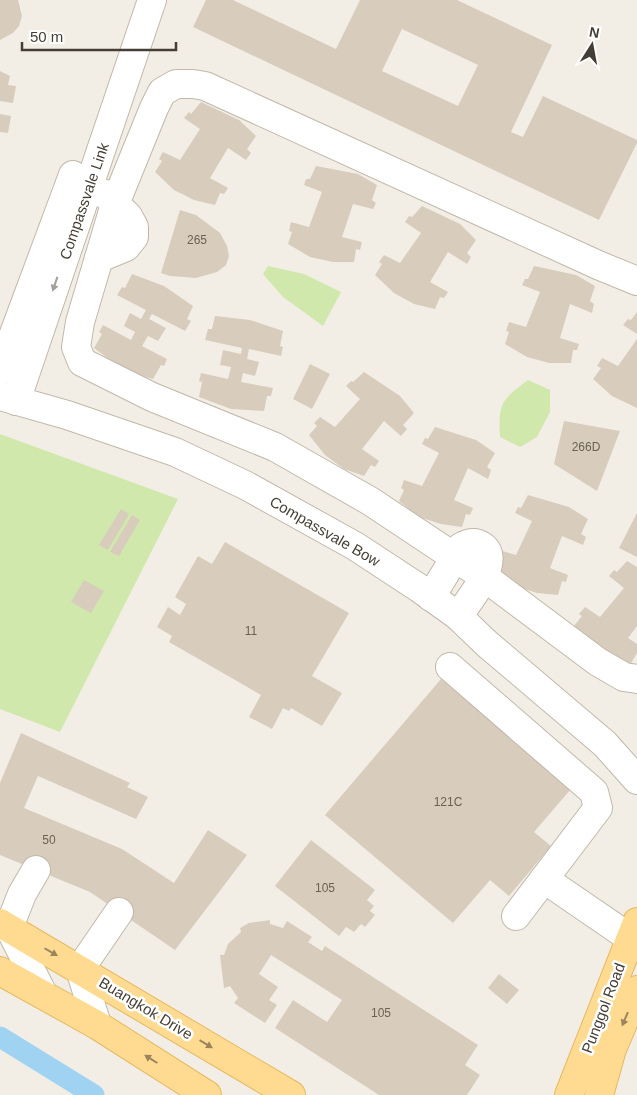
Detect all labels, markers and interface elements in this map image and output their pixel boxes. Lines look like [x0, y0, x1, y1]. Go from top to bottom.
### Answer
scale bar [22, 20, 176, 52]
north arrow [567, 20, 617, 70]
text: N [588, 23, 601, 41]
text: 50 m [30, 28, 63, 45]
street label: Compassvale Link [56, 140, 112, 262]
house number: 265 [187, 233, 207, 247]
one-way arrow [51, 277, 59, 292]
house number: 266D [572, 440, 601, 454]
street label: Compassvale Bow [267, 493, 383, 569]
house number: 11 [245, 624, 258, 638]
house number: 121C [434, 795, 463, 809]
house number: 50 [42, 833, 56, 847]
house number: 105 [315, 881, 335, 895]
one-way arrow [44, 947, 58, 956]
street label: Punggol Road [578, 961, 628, 1055]
street label: Buangkok Drive [96, 973, 196, 1043]
house number: 105 [371, 1006, 391, 1020]
one-way arrow [620, 1012, 628, 1026]
one-way arrow [199, 1039, 212, 1048]
one-way arrow [144, 1055, 158, 1064]

